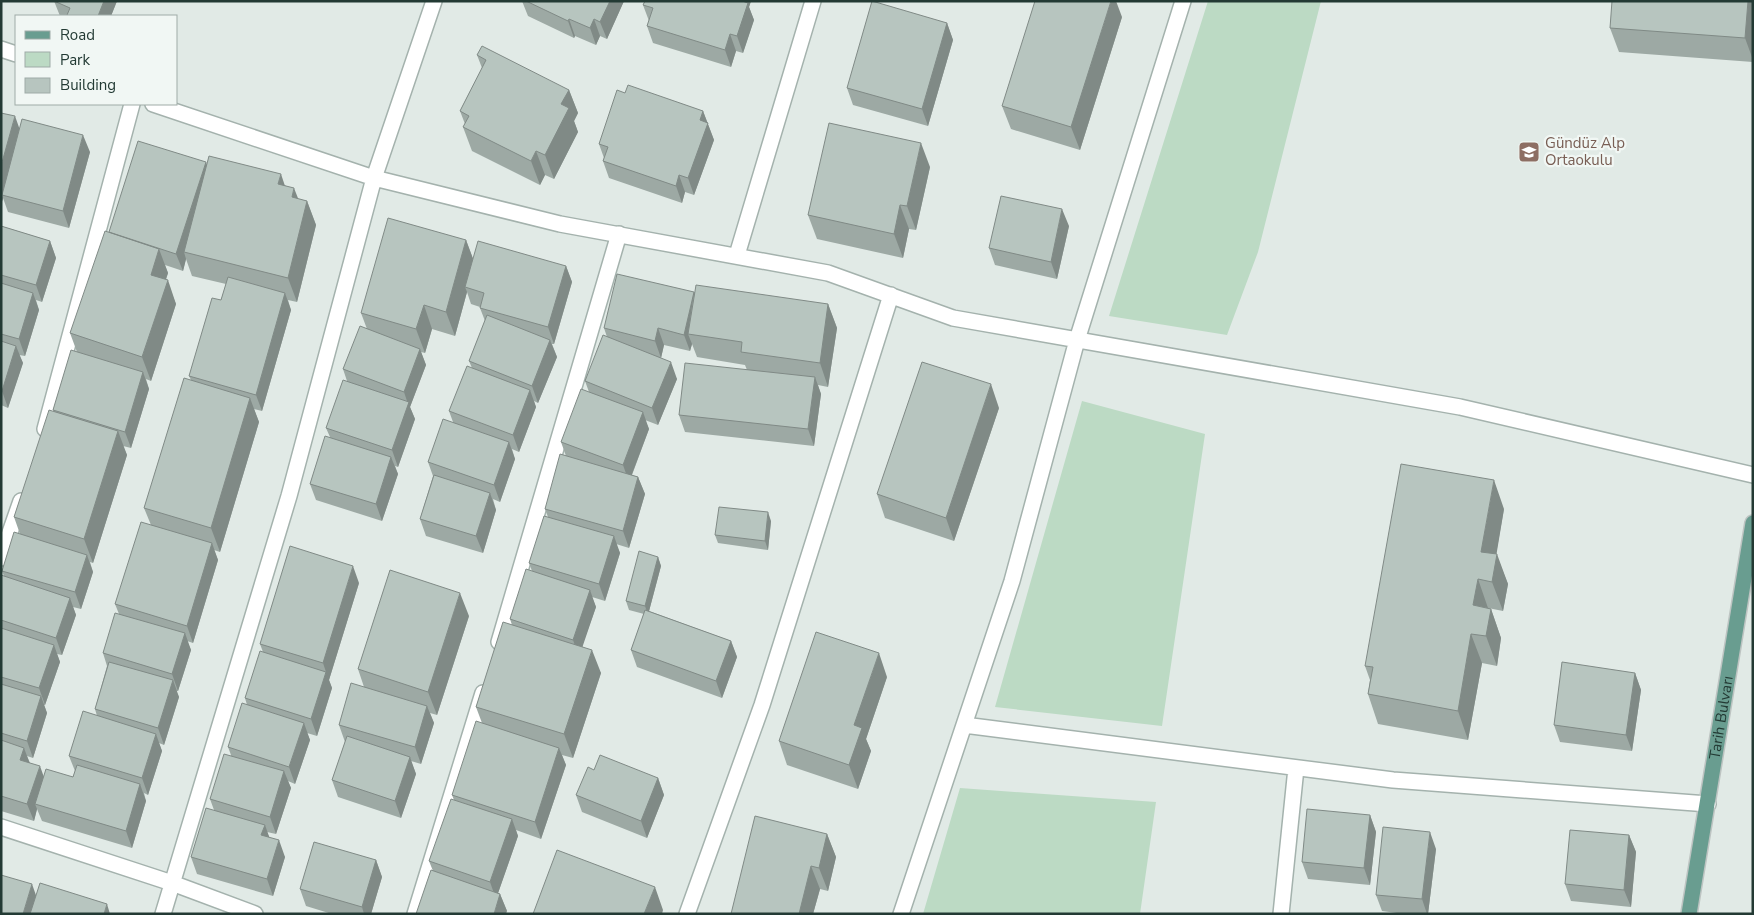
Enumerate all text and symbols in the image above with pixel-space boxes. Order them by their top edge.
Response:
legend [15,15,178,105]
text: Road [60,25,95,45]
text: Park [60,50,90,70]
text: Building [60,75,116,95]
place label: Gündüz Alp Ortaokulu [1545,133,1625,170]
school or university icon: Gündüz Alp Ortaokulu [1517,140,1541,164]
street label: Tarih Bulvarı [1704,674,1738,761]

